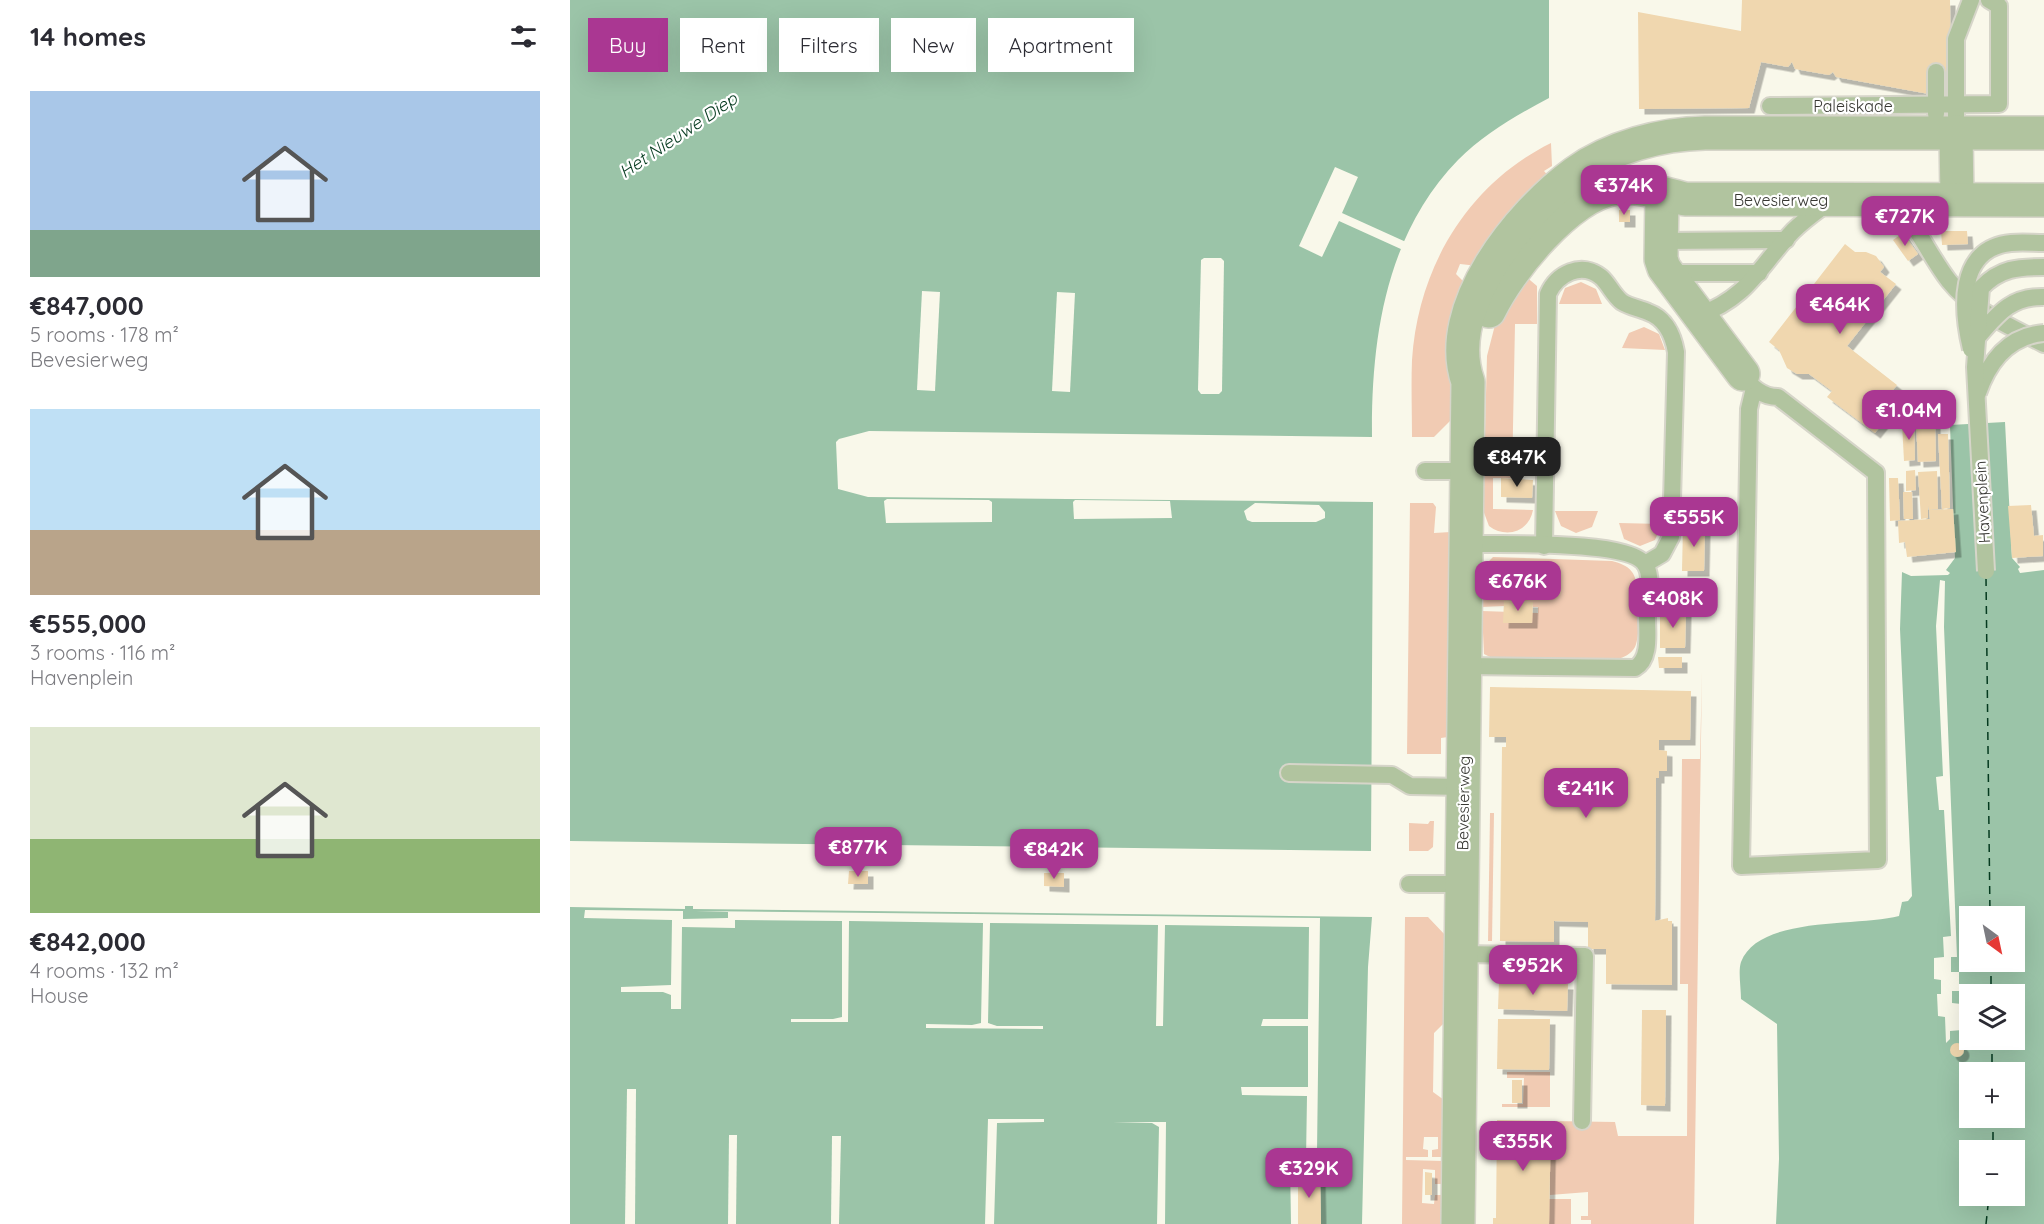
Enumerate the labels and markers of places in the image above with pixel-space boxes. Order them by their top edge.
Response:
pin: €374K [1582,165,1666,216]
pin: €727K [1863,196,1947,247]
pin: €464K [1798,284,1882,335]
pin: €1.04M [1860,390,1958,441]
pin: €847K [1475,437,1559,488]
pin: €555K [1652,497,1736,548]
pin: €676K [1476,561,1560,612]
pin: €408K [1631,578,1715,629]
pin: €241K [1544,768,1628,819]
pin: €877K [816,827,900,878]
pin: €842K [1012,829,1096,880]
pin: €952K [1491,945,1575,996]
pin: €355K [1481,1121,1565,1172]
pin: €329K [1267,1148,1351,1199]

